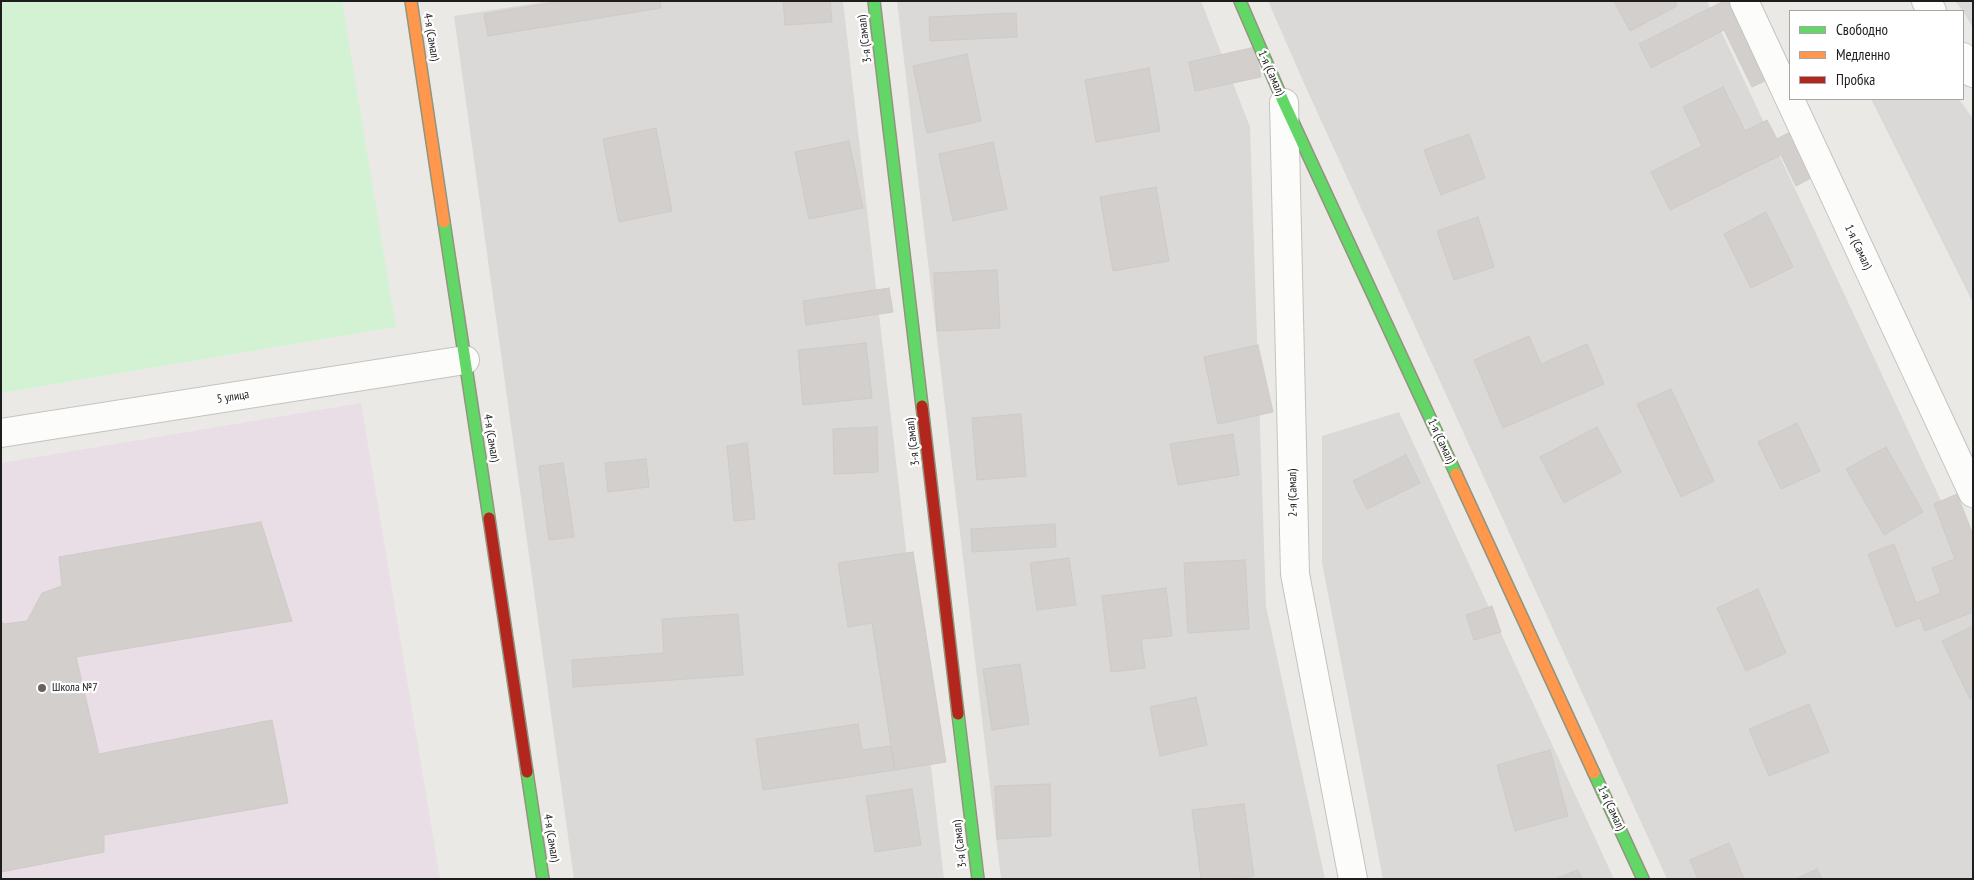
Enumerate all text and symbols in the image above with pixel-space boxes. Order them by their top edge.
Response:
legend [1789,10,1964,100]
street label: 4-я (Самал) [420,12,442,62]
street label: 3-я (Самал) [855,14,875,64]
text: Свободно [1836,20,1888,39]
text: Медленно [1836,45,1890,64]
street label: 1-я (Самал) [1255,48,1287,98]
text: Пробка [1836,70,1875,89]
street label: 1-я (Самал) [1841,222,1875,272]
street label: 5 улица [216,387,250,407]
street label: 4-я (Самал) [480,413,502,463]
street label: 1-я (Самал) [1424,416,1458,466]
street label: 3-я (Самал) [903,417,923,467]
street label: 2-я (Самал) [1285,469,1301,517]
place label: Школа №7 [52,681,98,695]
marker: Школа №7 [36,682,48,694]
street label: 1-я (Самал) [1594,783,1628,833]
street label: 4-я (Самал) [540,813,562,863]
street label: 3-я (Самал) [950,819,970,869]

